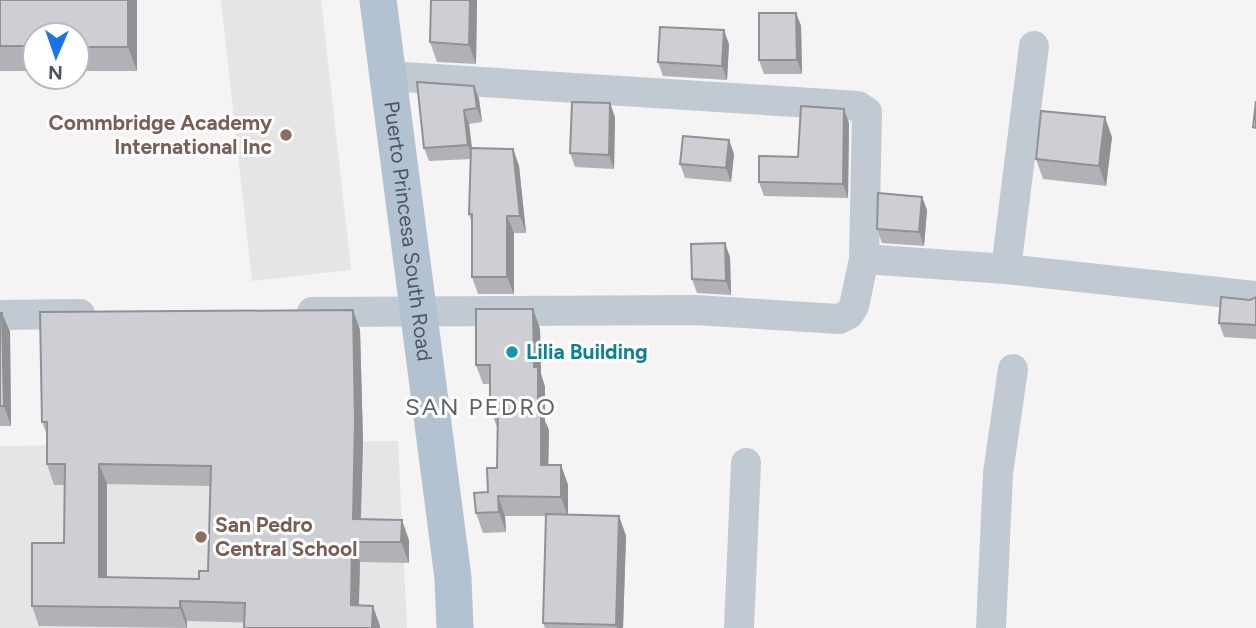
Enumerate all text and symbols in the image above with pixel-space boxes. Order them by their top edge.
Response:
north arrow [21,21,91,91]
text: N [48,61,63,84]
street label: Puerto Princesa South Road [379,99,438,363]
place label: Commbridge Academy International Inc [49,110,273,159]
marker: Commbridge Academy International Inc [278,127,294,143]
place label: Lilia Building [526,339,648,364]
marker: Lilia Building [504,344,520,360]
district label: SAN PEDRO [405,392,557,421]
place label: San Pedro Central School [215,512,357,561]
marker: San Pedro Central School [193,529,209,545]

